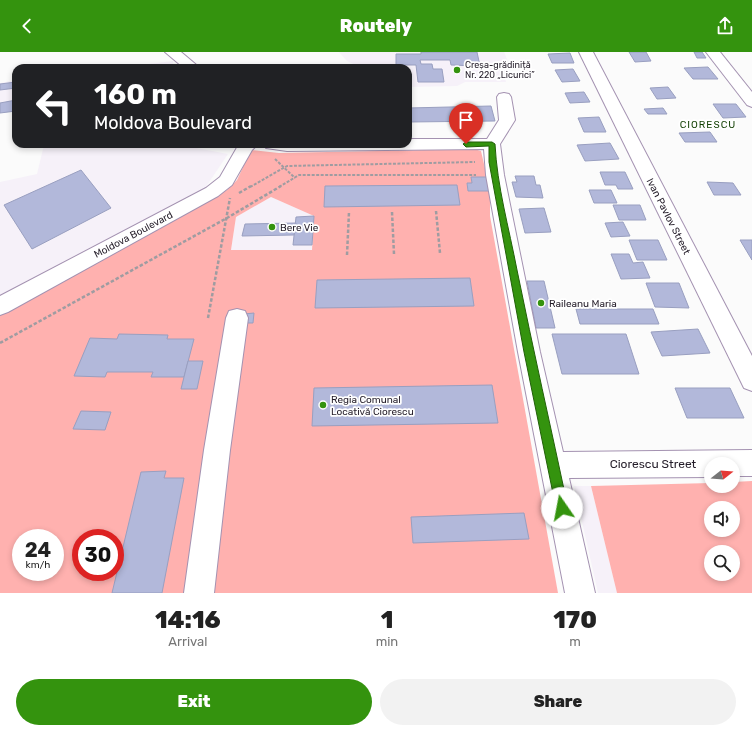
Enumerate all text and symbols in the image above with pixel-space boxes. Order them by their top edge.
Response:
icon: back [16,15,38,37]
text: Routely [340,15,412,37]
icon: share [714,15,736,37]
place label: Creșa-grădiniță Nr. 220 „Licurici” [465,60,535,80]
marker: Creșa-grădiniță Nr. 220 „Licurici” [452,65,462,75]
text: 160 m [94,78,177,111]
icon: left [28,80,80,132]
pin [449,103,483,144]
icon: arrive [455,109,477,131]
text: Moldova Boulevard [94,112,252,134]
district label: CIORESCU [680,119,736,131]
street label: Ivan Pavlov Street [644,176,693,257]
street label: Moldova Boulevard [92,209,175,261]
marker: Bere Vie [267,222,277,232]
place label: Bere Vie [280,222,319,234]
marker: Raileanu Maria [536,298,546,308]
place label: Raileanu Maria [549,298,617,310]
place label: Regia Comunal Locativă Ciorescu [331,394,414,418]
marker: Regia Comunal Locativă Ciorescu [318,400,328,410]
street label: Ciorescu Street [610,457,697,471]
north arrow [704,457,740,493]
map controls [704,457,740,581]
position arrow [541,487,583,529]
button: sound [704,501,740,537]
speed limit sign: 30 [72,529,124,581]
text: 24 [25,538,51,562]
button: search [704,545,740,581]
text: km/h [26,559,50,571]
text: 14:16 [155,606,221,634]
text: 1 [381,606,393,634]
text: 170 [553,606,597,634]
text: Arrival [168,634,207,649]
text: min [376,634,398,649]
text: m [569,634,581,649]
button: Exit [16,679,372,725]
button: Share [380,679,736,725]

